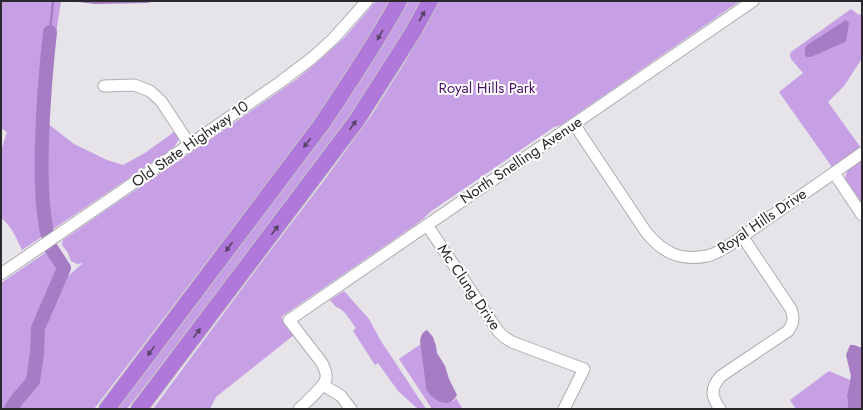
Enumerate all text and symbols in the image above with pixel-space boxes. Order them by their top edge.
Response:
one-way arrow [419,10,426,21]
one-way arrow [376,29,383,41]
park label: Royal Hills Park [439,77,536,99]
street label: Old State Highway 10 [127,95,253,193]
street label: North Snelling Avenue [455,111,587,209]
one-way arrow [349,120,357,131]
one-way arrow [304,138,312,148]
street label: Royal Hills Drive [713,183,811,259]
one-way arrow [271,224,279,235]
street label: Mc Clung Drive [432,240,506,335]
one-way arrow [225,241,233,252]
one-way arrow [193,328,201,339]
one-way arrow [147,345,155,356]

